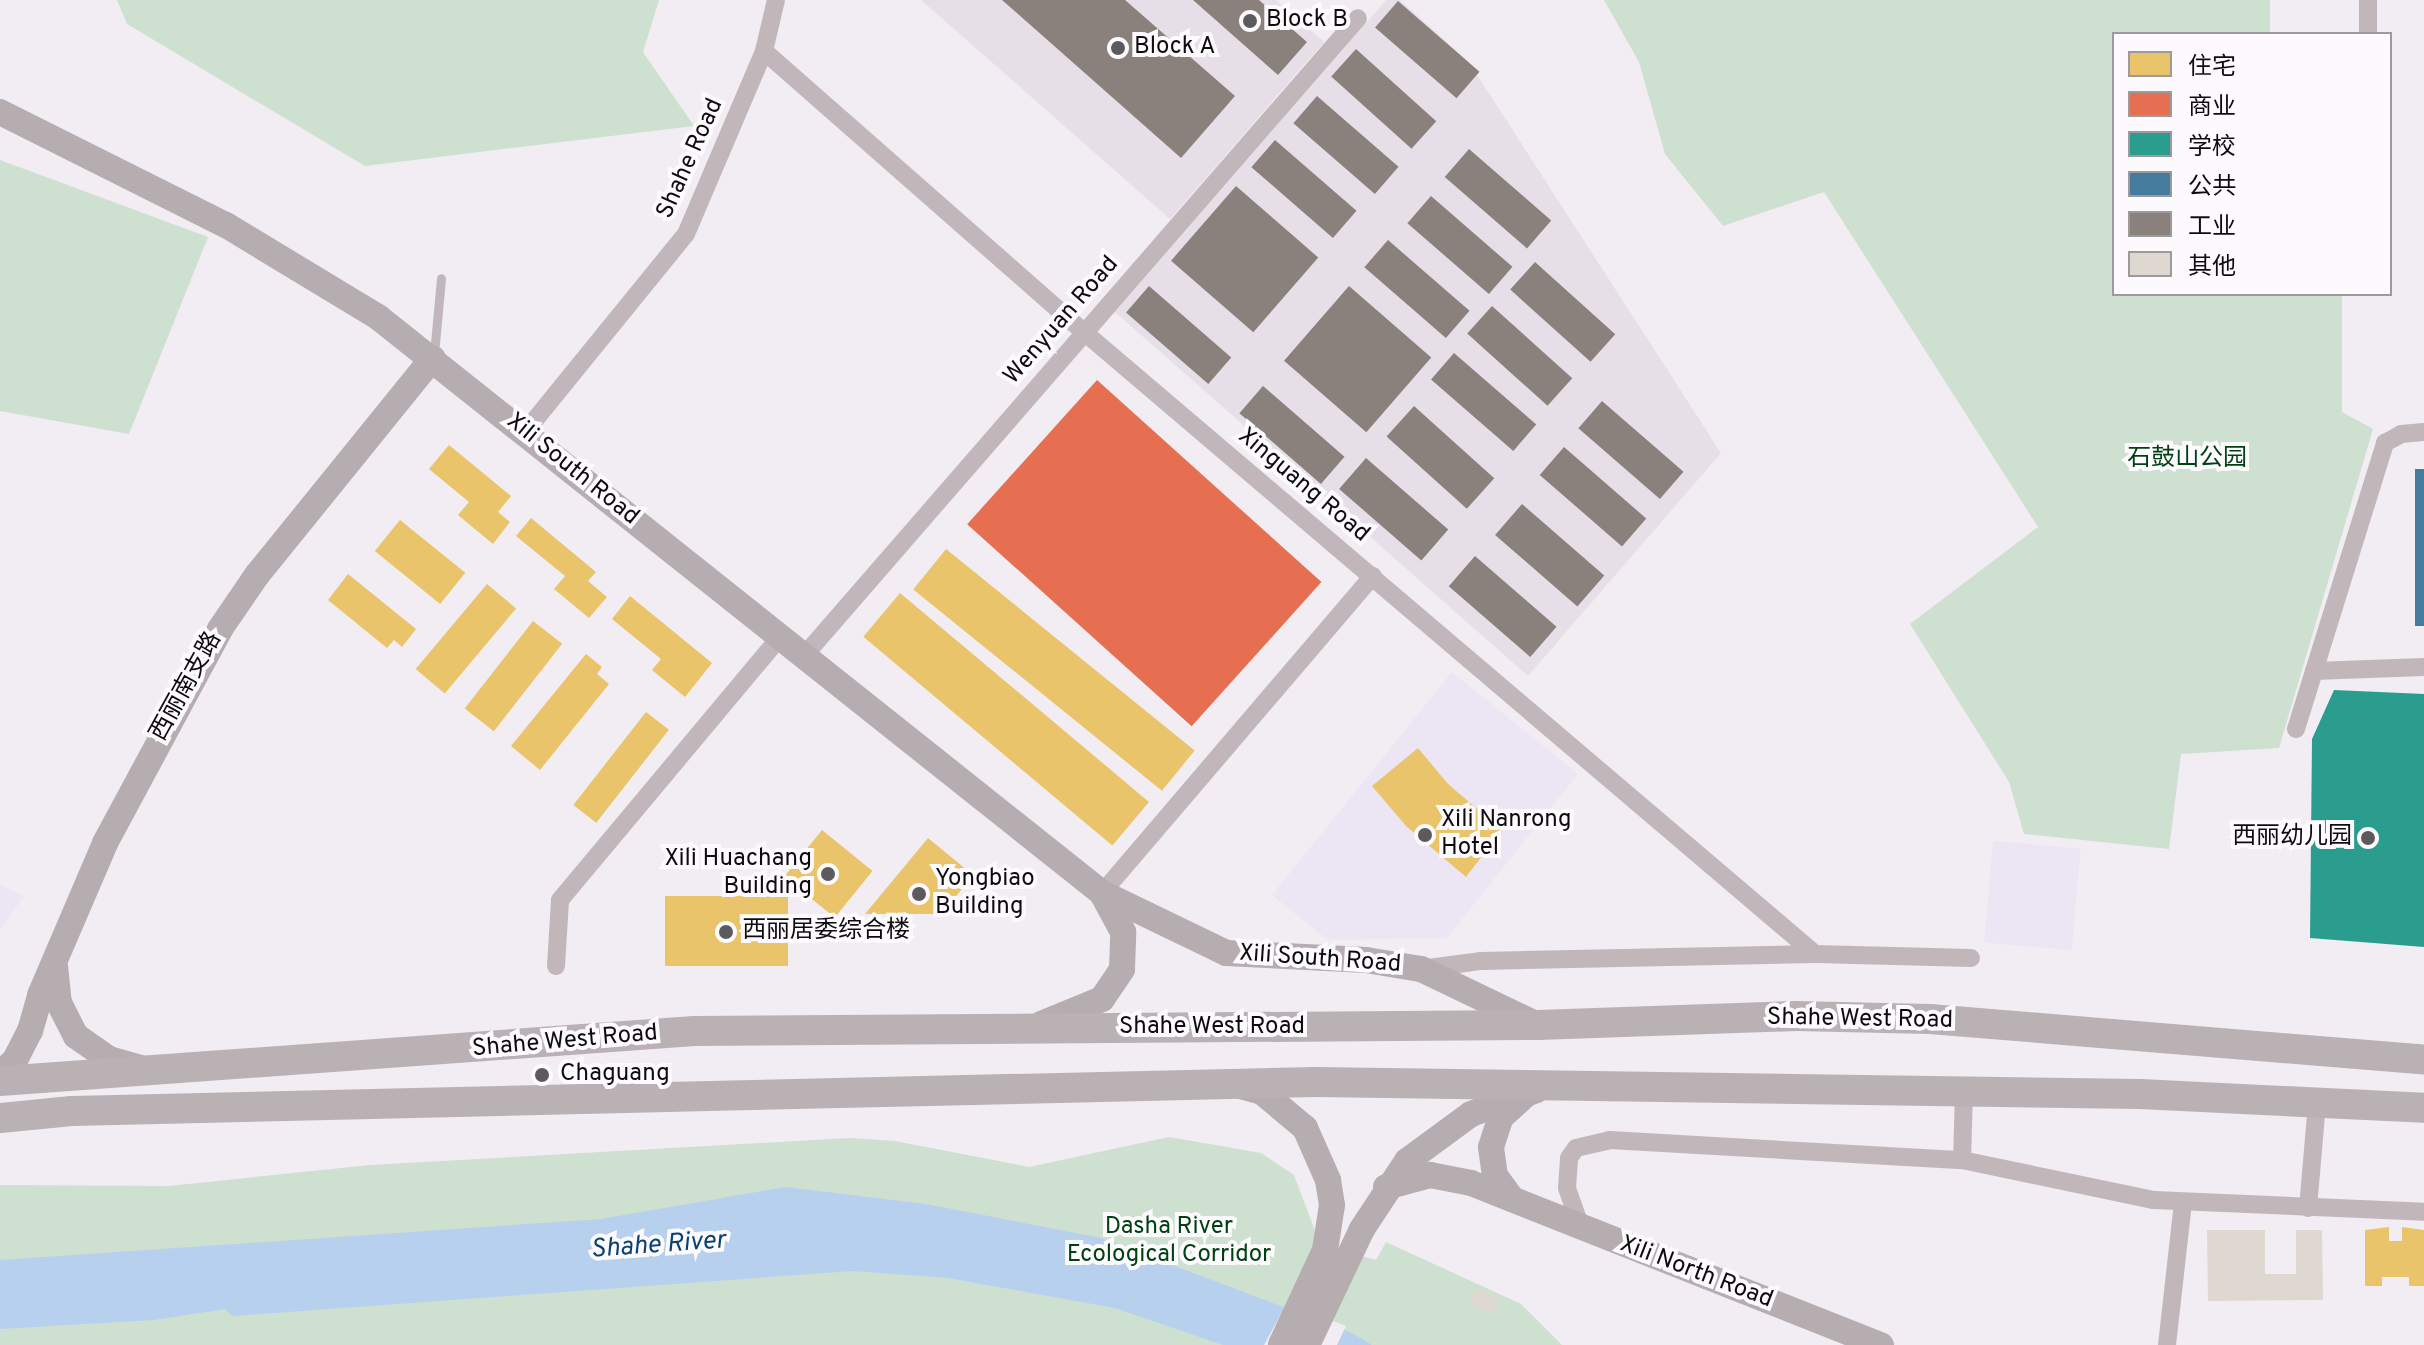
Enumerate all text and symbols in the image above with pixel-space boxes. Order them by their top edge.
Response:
place label: Block B [1266,7,1348,35]
marker: Block B [1241,12,1259,30]
legend [2112,32,2392,296]
place label: Block A [1134,34,1216,62]
marker: Block A [1109,39,1127,57]
text: 住宅 [2188,53,2236,83]
text: 商业 [2188,93,2236,123]
street label: Shahe Road [652,94,730,224]
text: 学校 [2188,133,2236,163]
text: 公共 [2188,173,2236,203]
text: 工业 [2188,213,2236,243]
street label: Wenyuan Road [999,251,1125,391]
text: 其他 [2188,253,2236,283]
street label: Xili South Road [500,408,644,532]
street label: Xinguang Road [1231,423,1375,549]
park label: 石鼓山公园 [2127,446,2247,474]
street label: 西丽南支路 [145,628,229,746]
place label: Xili Nanrong Hotel [1441,807,1572,863]
place label: 西丽幼儿园 [2232,824,2352,852]
marker: Xili Nanrong Hotel [1416,826,1434,844]
marker: 西丽幼儿园 [2359,829,2377,847]
place label: Xili Huachang Building [664,846,812,902]
marker: Xili Huachang Building [819,865,837,883]
place label: Yongbiao Building [935,866,1035,922]
marker: Yongbiao Building [910,885,928,903]
place label: 西丽居委综合楼 [742,918,910,946]
marker: 西丽居委综合楼 [717,923,735,941]
street label: Xili South Road [1238,940,1402,980]
street label: Shahe West Road [1766,1004,1954,1036]
street label: Shahe West Road [1119,1014,1305,1042]
street label: Shahe West Road [471,1020,659,1064]
place label: Chaguang [560,1061,670,1089]
marker: Chaguang [531,1064,553,1086]
park label: Dasha River Ecological Corridor [1067,1214,1271,1270]
water label: Shahe River [590,1226,726,1266]
street label: Xili North Road [1615,1231,1777,1315]

